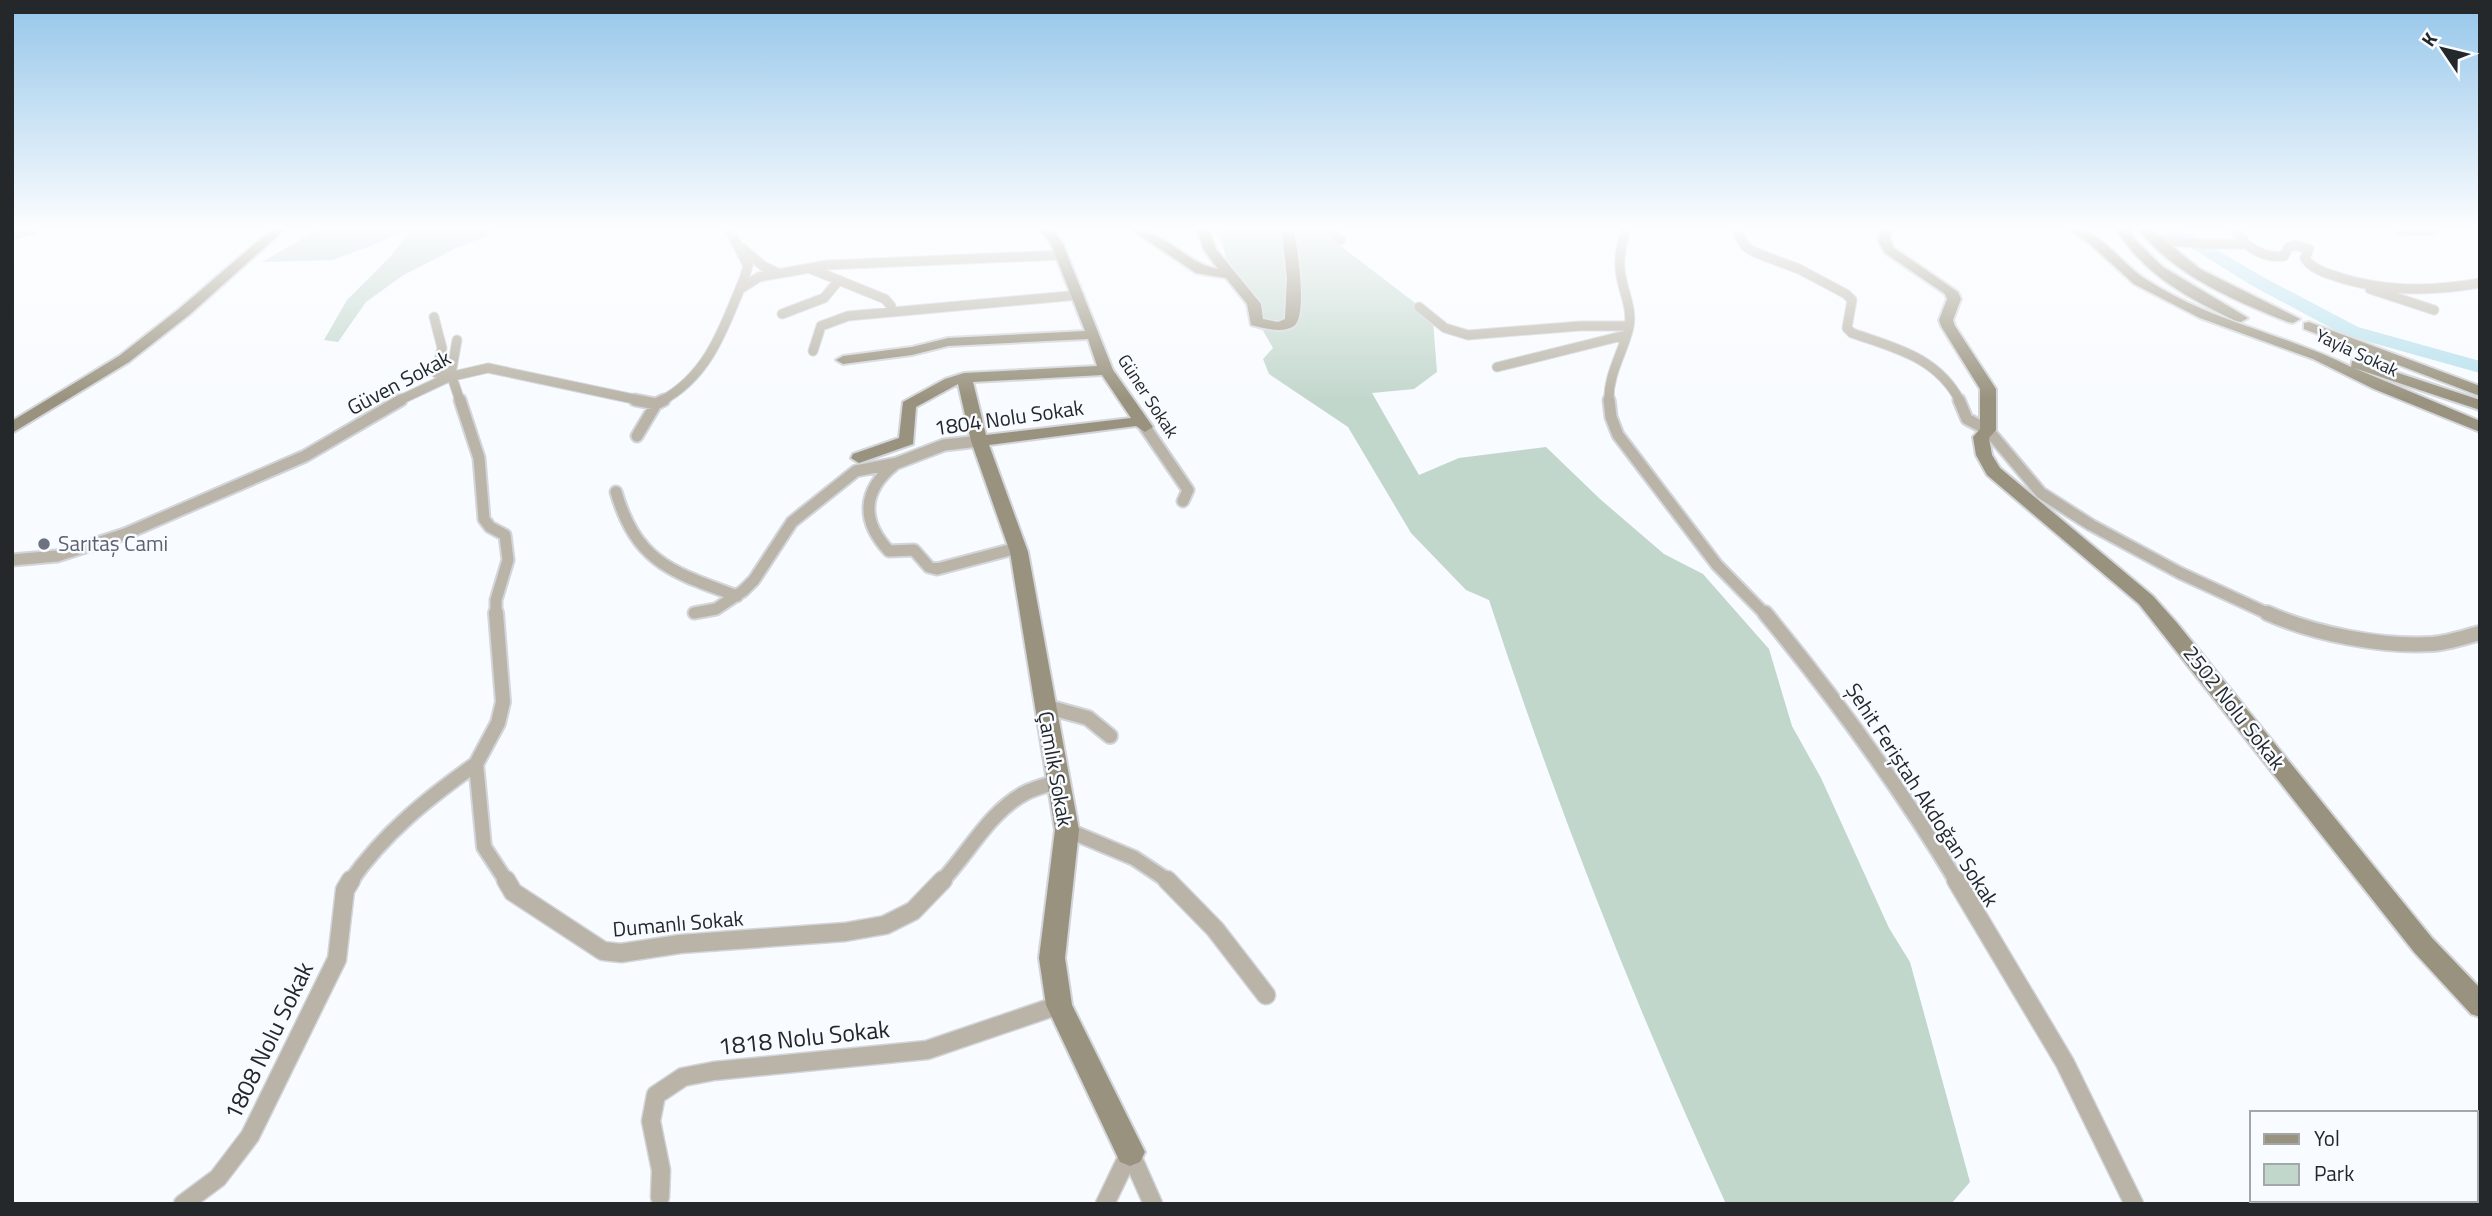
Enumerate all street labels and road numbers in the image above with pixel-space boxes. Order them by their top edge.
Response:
street label: Yayla Sokak [2311,322,2403,384]
street label: Güven Sokak [341,341,456,423]
street label: Güner Sokak [1111,349,1186,443]
street label: 1804 Nolu Sokak [932,391,1086,443]
street label: 2502 Nolu Sokak [2176,638,2294,777]
street label: Şehit Feriştah Akdoğan Sokak [1838,676,2007,913]
street label: Çamlık Sokak [1030,709,1082,829]
street label: Dumanlı Sokak [611,901,745,945]
street label: 1808 Nolu Sokak [214,955,322,1126]
street label: 1818 Nolu Sokak [716,1010,892,1064]

